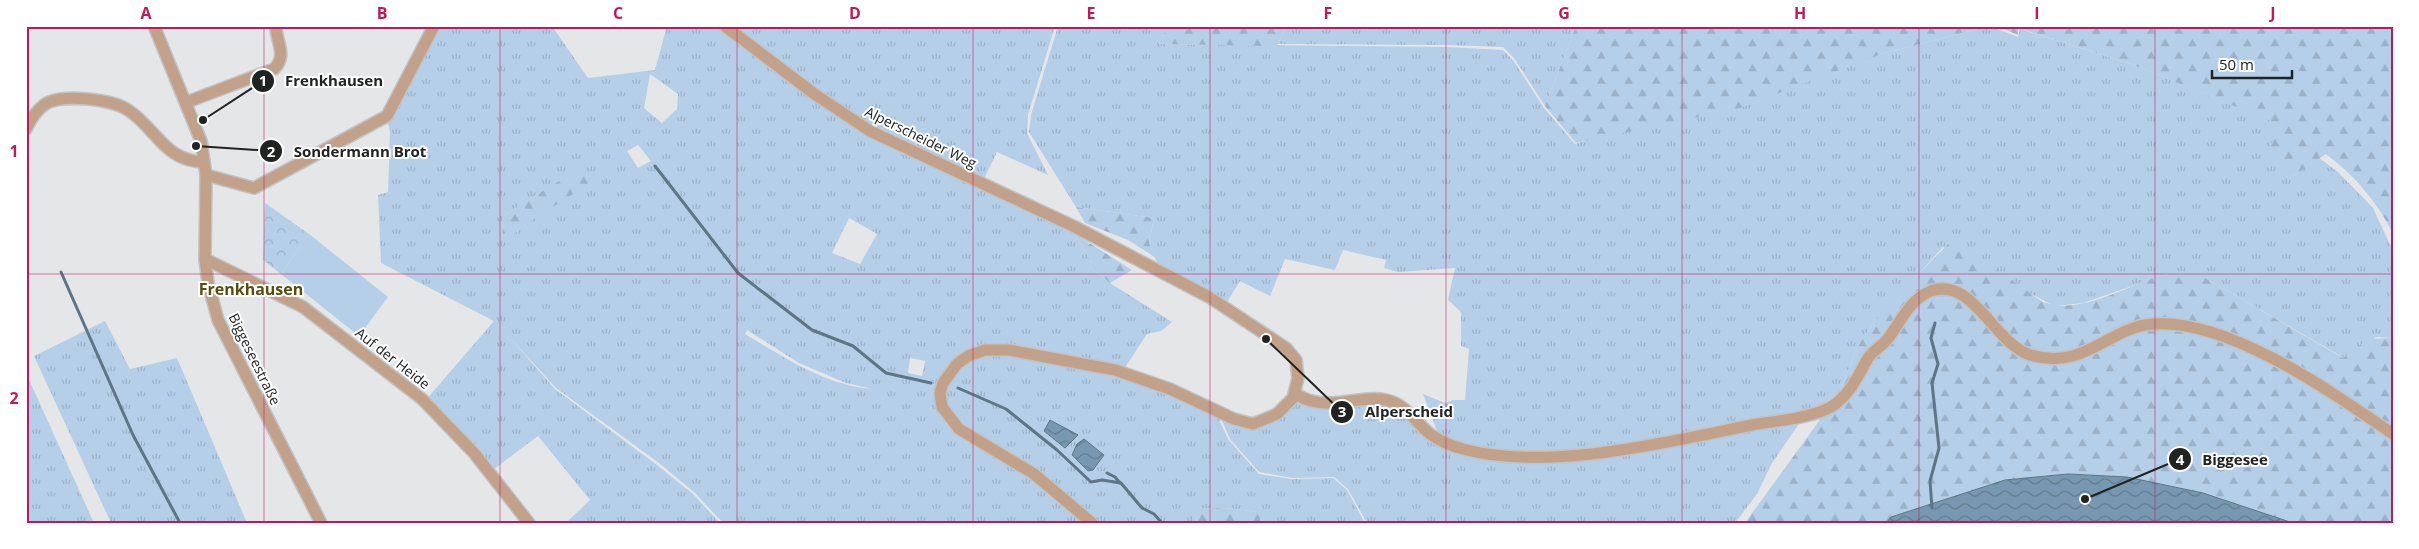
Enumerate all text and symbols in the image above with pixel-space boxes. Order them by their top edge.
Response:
text: A [140,2,152,24]
text: B [377,2,387,24]
text: C [613,2,623,24]
text: D [849,2,861,24]
text: E [1087,2,1096,24]
text: F [1324,2,1332,24]
text: G [1558,2,1570,24]
text: H [1794,2,1806,24]
text: I [2034,2,2040,24]
text: J [2268,2,2276,24]
scale bar [2212,48,2292,80]
text: 50 m [2219,54,2254,74]
callout: Frenkhausen [250,66,393,96]
text: 1 [259,70,267,90]
text: Frenkhausen [285,70,383,90]
street label: Alperscheider Weg [862,102,980,172]
callout: Sondermann Brot [258,136,436,166]
text: 1 [9,140,19,162]
text: 2 [267,141,276,161]
text: Sondermann Brot [294,141,427,161]
district label: Frenkhausen [199,278,303,300]
street label: Biggeseestraße [225,310,285,408]
street label: Auf der Heide [352,323,434,393]
text: 2 [9,387,19,409]
callout: Alperscheid [1330,397,1463,427]
text: 3 [1338,401,1346,421]
text: Alperscheid [1365,401,1453,421]
callout: Biggesee [2167,444,2278,474]
text: 4 [2176,449,2185,469]
text: Biggesee [2202,449,2268,469]

